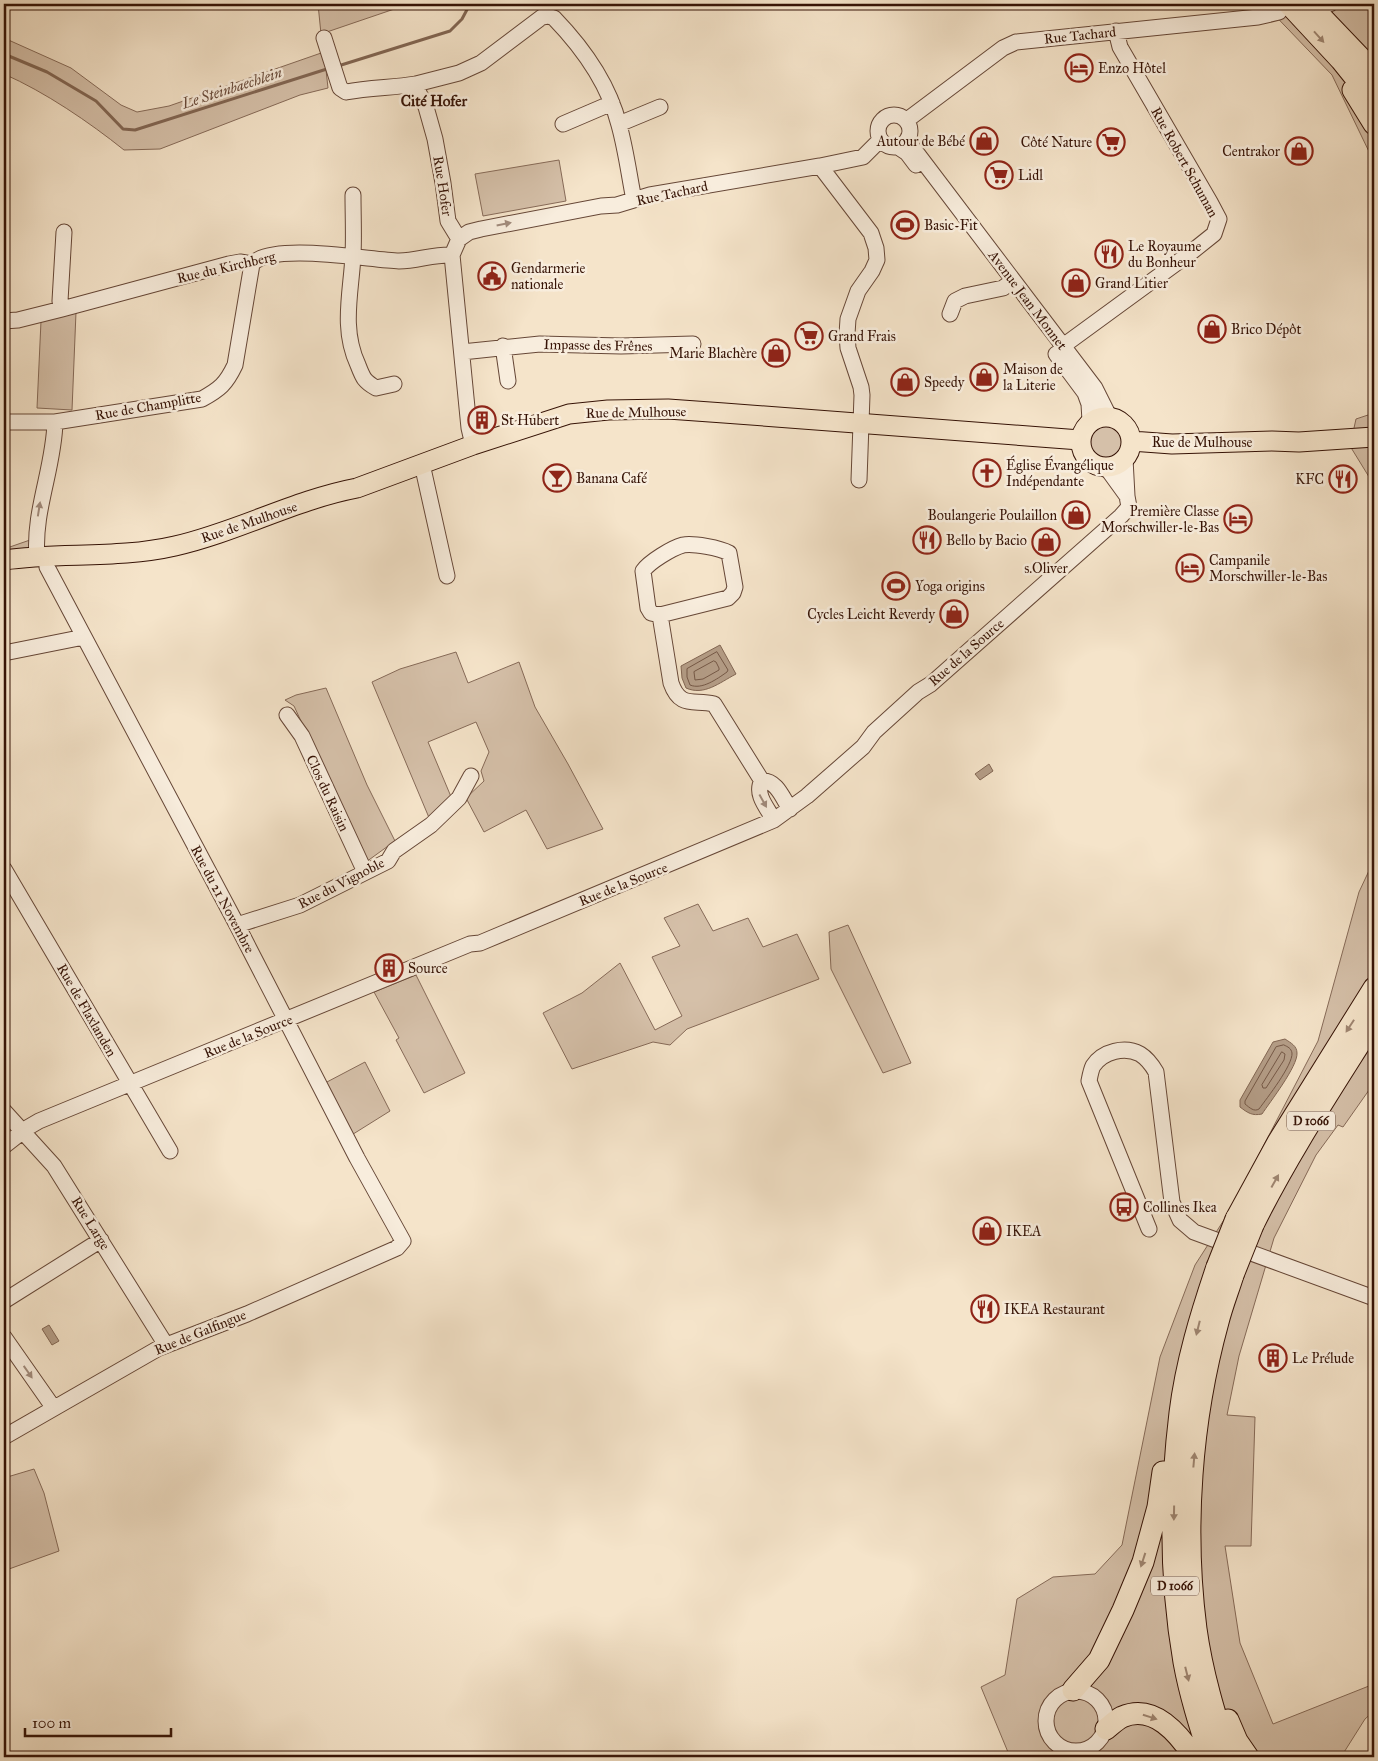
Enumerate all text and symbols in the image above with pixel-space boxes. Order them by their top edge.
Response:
street label: Rue Tachard [1043,23,1117,48]
one-way arrow [1314,30,1325,43]
hotel icon: Enzo Hôtel [1064,53,1094,83]
place label: Enzo Hôtel [1098,60,1166,77]
water label: Le Steinbaechlein [179,63,284,113]
district label: Cité Hofer [401,92,468,110]
street label: Rue Robert Schuman [1147,104,1222,221]
shop icon: Autour de Bébé [969,126,999,156]
supermarket icon: Côté Nature [1096,127,1126,157]
place label: Autour de Bébé [876,133,965,150]
place label: Côté Nature [1021,134,1092,151]
shop icon: Centrakor [1284,136,1314,166]
place label: Centrakor [1222,143,1281,160]
street label: Rue Hofer [429,155,456,218]
supermarket icon: Lidl [984,160,1014,190]
place label: Lidl [1018,167,1043,184]
street label: Rue Tachard [635,178,709,209]
sports icon: Basic-Fit [890,210,920,240]
place label: Basic-Fit [924,217,978,234]
one-way arrow [497,220,513,228]
place label: Le Royaume du Bonheur [1128,238,1202,271]
restaurant icon: Le Royaume du Bonheur [1094,239,1124,269]
street label: Avenue Jean Monnet [983,246,1071,354]
street label: Rue du Kirchberg [175,248,277,287]
place label: Gendarmerie nationale [511,260,585,293]
public building icon: Gendarmerie nationale [477,261,507,291]
shop icon: Grand Litier [1061,268,1091,298]
place label: Grand Litier [1095,275,1169,292]
shop icon: Brico Dépôt [1197,314,1227,344]
supermarket icon: Grand Frais [794,321,824,351]
place label: Brico Dépôt [1231,321,1301,338]
place label: Grand Frais [828,328,896,345]
street label: Impasse des Frênes [543,336,653,355]
shop icon: Marie Blachère [761,338,791,368]
place label: Marie Blachère [669,345,757,362]
place label: Maison de la Literie [1003,361,1063,394]
shop icon: Maison de la Literie [969,362,999,392]
shop icon: Speedy [890,367,920,397]
place label: Speedy [924,374,965,391]
street label: Rue de Champlitte [94,389,202,424]
street label: Rue de Mulhouse [586,403,687,422]
building icon: St Hubert [467,405,497,435]
place label: St Hubert [501,412,559,429]
street label: Rue de Mulhouse [1152,434,1253,451]
place label: Église Évangélique Indépendante [1006,455,1114,490]
church icon: Église Évangélique Indépendante [972,458,1002,488]
bar icon: Banana Café [542,463,572,493]
restaurant icon: KFC [1328,464,1358,494]
place label: Banana Café [576,470,647,487]
place label: KFC [1295,471,1324,488]
street label: Rue de Mulhouse [199,498,300,547]
one-way arrow [36,500,44,516]
shop icon: Boulangerie Poulaillon [1061,500,1091,530]
place label: Première Classe Morschwiller-le-Bas [1101,503,1219,536]
hotel icon: Première Classe Morschwiller-le-Bas [1223,504,1253,534]
place label: Boulangerie Poulaillon [928,507,1057,524]
restaurant icon: Bello by Bacio [912,525,942,555]
shop icon: s.Oliver [1031,527,1061,557]
place label: Bello by Bacio [946,532,1027,549]
place label: Campanile Morschwiller-le-Bas [1209,552,1327,585]
hotel icon: Campanile Morschwiller-le-Bas [1175,553,1205,583]
place label: s.Oliver [1024,560,1069,577]
sports icon: Yoga origins [881,571,911,601]
place label: Yoga origins [915,578,985,595]
shop icon: Cycles Leicht Reverdy [939,599,969,629]
place label: Cycles Leicht Reverdy [807,606,935,623]
street label: Rue de la Source [925,615,1008,690]
street label: Clos du Raisin [302,752,353,834]
one-way arrow [759,794,767,808]
street label: Rue du 21 Novembre [187,843,258,956]
street label: Rue du Vignoble [295,854,387,913]
street label: Rue de la Source [576,859,670,910]
building icon: Source [374,953,404,983]
place label: Source [408,960,448,977]
street label: Rue de Flaxlanden [53,961,120,1060]
street label: Rue de la Source [201,1011,295,1062]
one-way arrow [1345,1019,1354,1033]
road number: D 1066 [1287,1112,1335,1130]
one-way arrow [1271,1174,1279,1188]
bus stop icon: Collines Ikea [1109,1192,1139,1222]
street label: Rue Large [67,1193,114,1253]
place label: Collines Ikea [1143,1199,1217,1216]
shop icon: IKEA [972,1216,1002,1246]
place label: IKEA [1006,1223,1042,1240]
restaurant icon: IKEA Restaurant [970,1294,1000,1324]
place label: IKEA Restaurant [1004,1301,1105,1318]
street label: Rue de Galfingue [152,1306,249,1359]
one-way arrow [1194,1320,1202,1335]
building icon: Le Prélude [1258,1343,1288,1373]
place label: Le Prélude [1292,1350,1354,1367]
one-way arrow [23,1365,33,1379]
one-way arrow [1190,1452,1198,1468]
one-way arrow [1170,1505,1178,1521]
one-way arrow [1138,1553,1146,1568]
road number: D 1066 [1151,1576,1199,1595]
one-way arrow [1183,1667,1191,1682]
scale bar [25,1706,171,1738]
one-way arrow [1143,1713,1158,1721]
text: 100 m [32,1714,72,1732]

